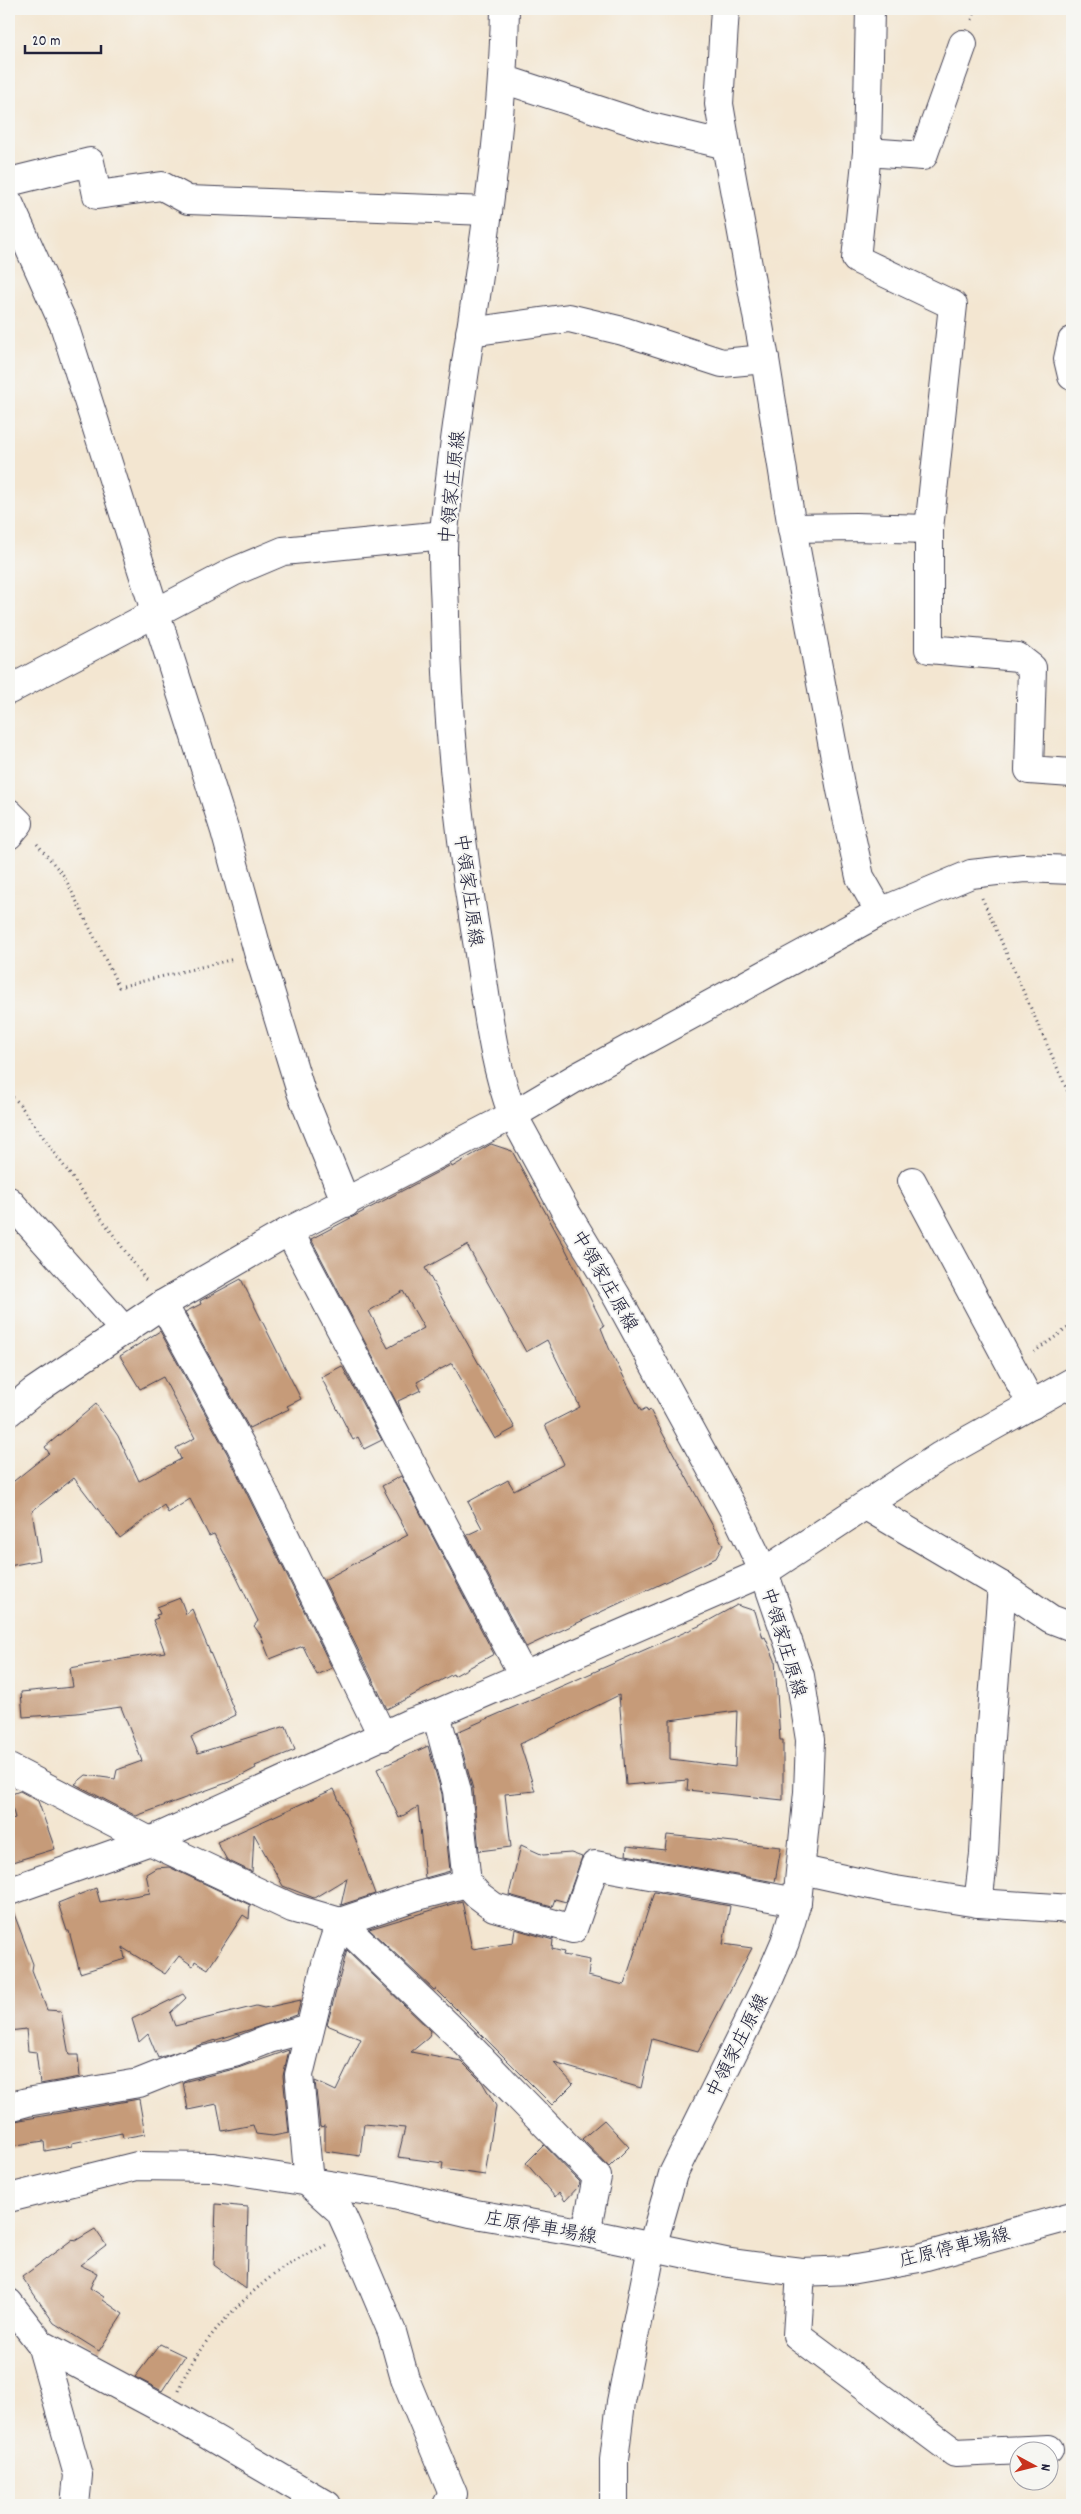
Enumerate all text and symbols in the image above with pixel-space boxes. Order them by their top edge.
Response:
scale bar [25,22,101,54]
text: 20 m [32,31,60,53]
street label: 中領家庄原線 [435,429,474,545]
street label: 中領家庄原線 [445,832,488,949]
street label: 中領家庄原線 [563,1226,643,1338]
street label: 中領家庄原線 [752,1585,811,1701]
street label: 中領家庄原線 [701,1990,777,2104]
street label: 庄原停車場線 [482,2206,599,2253]
street label: 庄原停車場線 [896,2223,1013,2276]
north arrow [1008,2442,1058,2492]
text: N [1035,2463,1055,2472]

